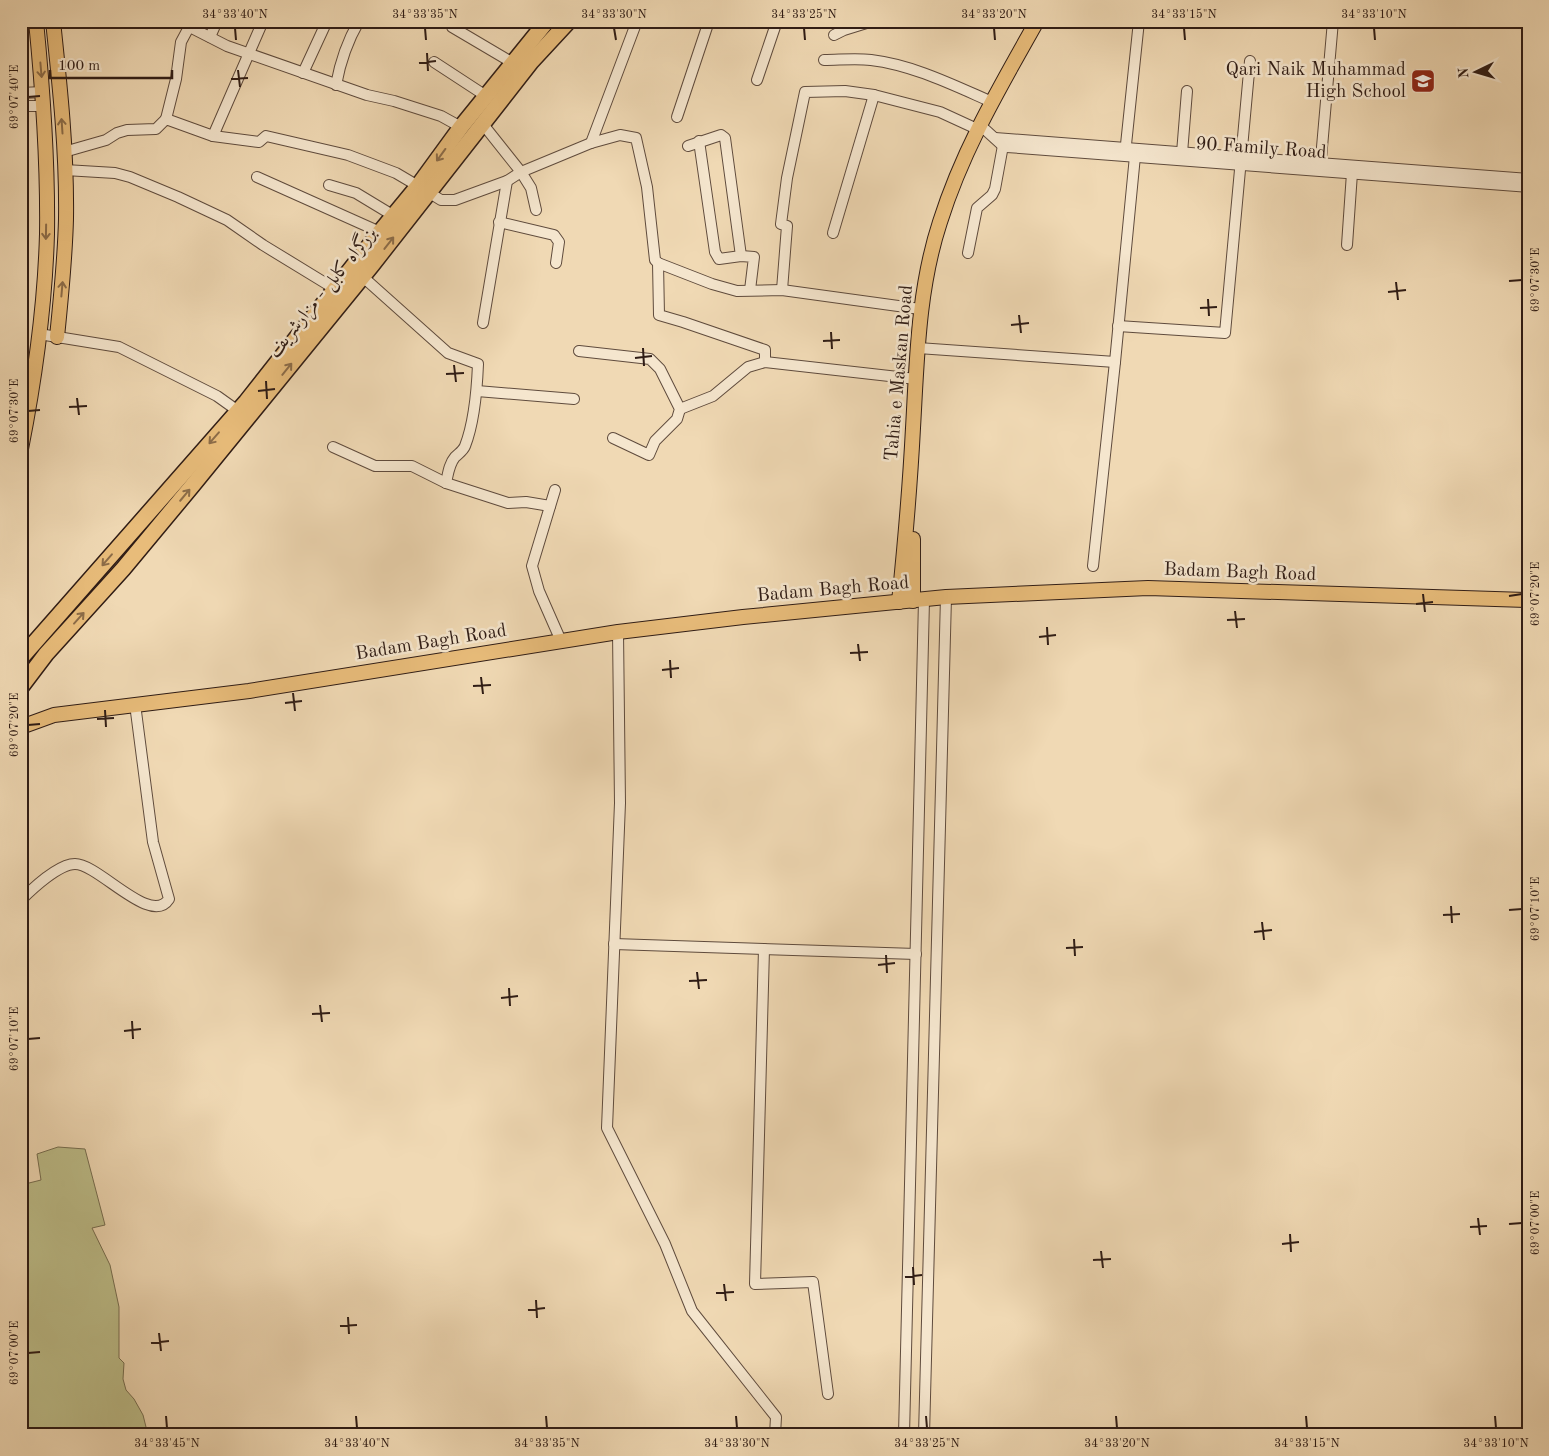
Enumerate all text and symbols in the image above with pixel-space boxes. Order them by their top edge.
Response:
text: 34°33'35"N [392,8,458,21]
text: 34°33'25"N [771,8,837,21]
text: 34°33'15"N [1151,8,1217,21]
text: 34°33'40"N [202,9,268,21]
text: 34°33'30"N [581,9,647,21]
text: 34°33'20"N [961,9,1027,21]
text: 34°33'10"N [1341,9,1407,21]
scale bar [50,48,172,80]
north arrow [1452,48,1502,98]
text: 100 m [58,59,100,74]
place label: Qari Naik Muhammad High School [1225,61,1406,102]
one-way arrow [36,62,46,78]
text: 69°07'40"E [9,65,21,129]
text: N [1457,67,1471,79]
school or university icon: Qari Naik Muhammad High School [1410,68,1436,94]
one-way arrow [58,119,67,135]
street label: 90 Family Road [1195,135,1327,163]
one-way arrow [436,148,446,162]
street label: بزرگراه کابل - مزارشریف [261,221,383,363]
one-way arrow [42,224,51,240]
one-way arrow [384,237,395,250]
text: 69°07'30"E [1530,248,1542,312]
one-way arrow [57,281,67,297]
street label: Tahia e Maskan Road [883,284,917,462]
one-way arrow [282,363,293,376]
text: 69°07'30"E [9,379,21,443]
one-way arrow [208,432,220,445]
one-way arrow [179,489,190,502]
one-way arrow [101,554,113,567]
street label: Badam Bagh Road [1163,561,1317,585]
text: 69°07'20"E [1530,562,1542,626]
street label: Badam Bagh Road [756,574,910,606]
one-way arrow [73,612,85,625]
street label: Badam Bagh Road [354,622,508,664]
text: 69°07'20"E [9,693,21,757]
text: 69°07'10"E [1530,877,1542,941]
text: 69°07'10"E [9,1007,21,1071]
text: 69°07'00"E [1530,1191,1542,1255]
text: 69°07'00"E [9,1321,21,1385]
text: 34°33'45"N [134,1437,200,1450]
text: 34°33'35"N [514,1437,580,1450]
text: 34°33'25"N [894,1437,960,1450]
text: 34°33'15"N [1274,1437,1340,1450]
text: 34°33'40"N [324,1438,390,1450]
text: 34°33'30"N [704,1438,770,1450]
text: 34°33'20"N [1084,1438,1150,1450]
text: 34°33'10"N [1463,1438,1529,1450]

